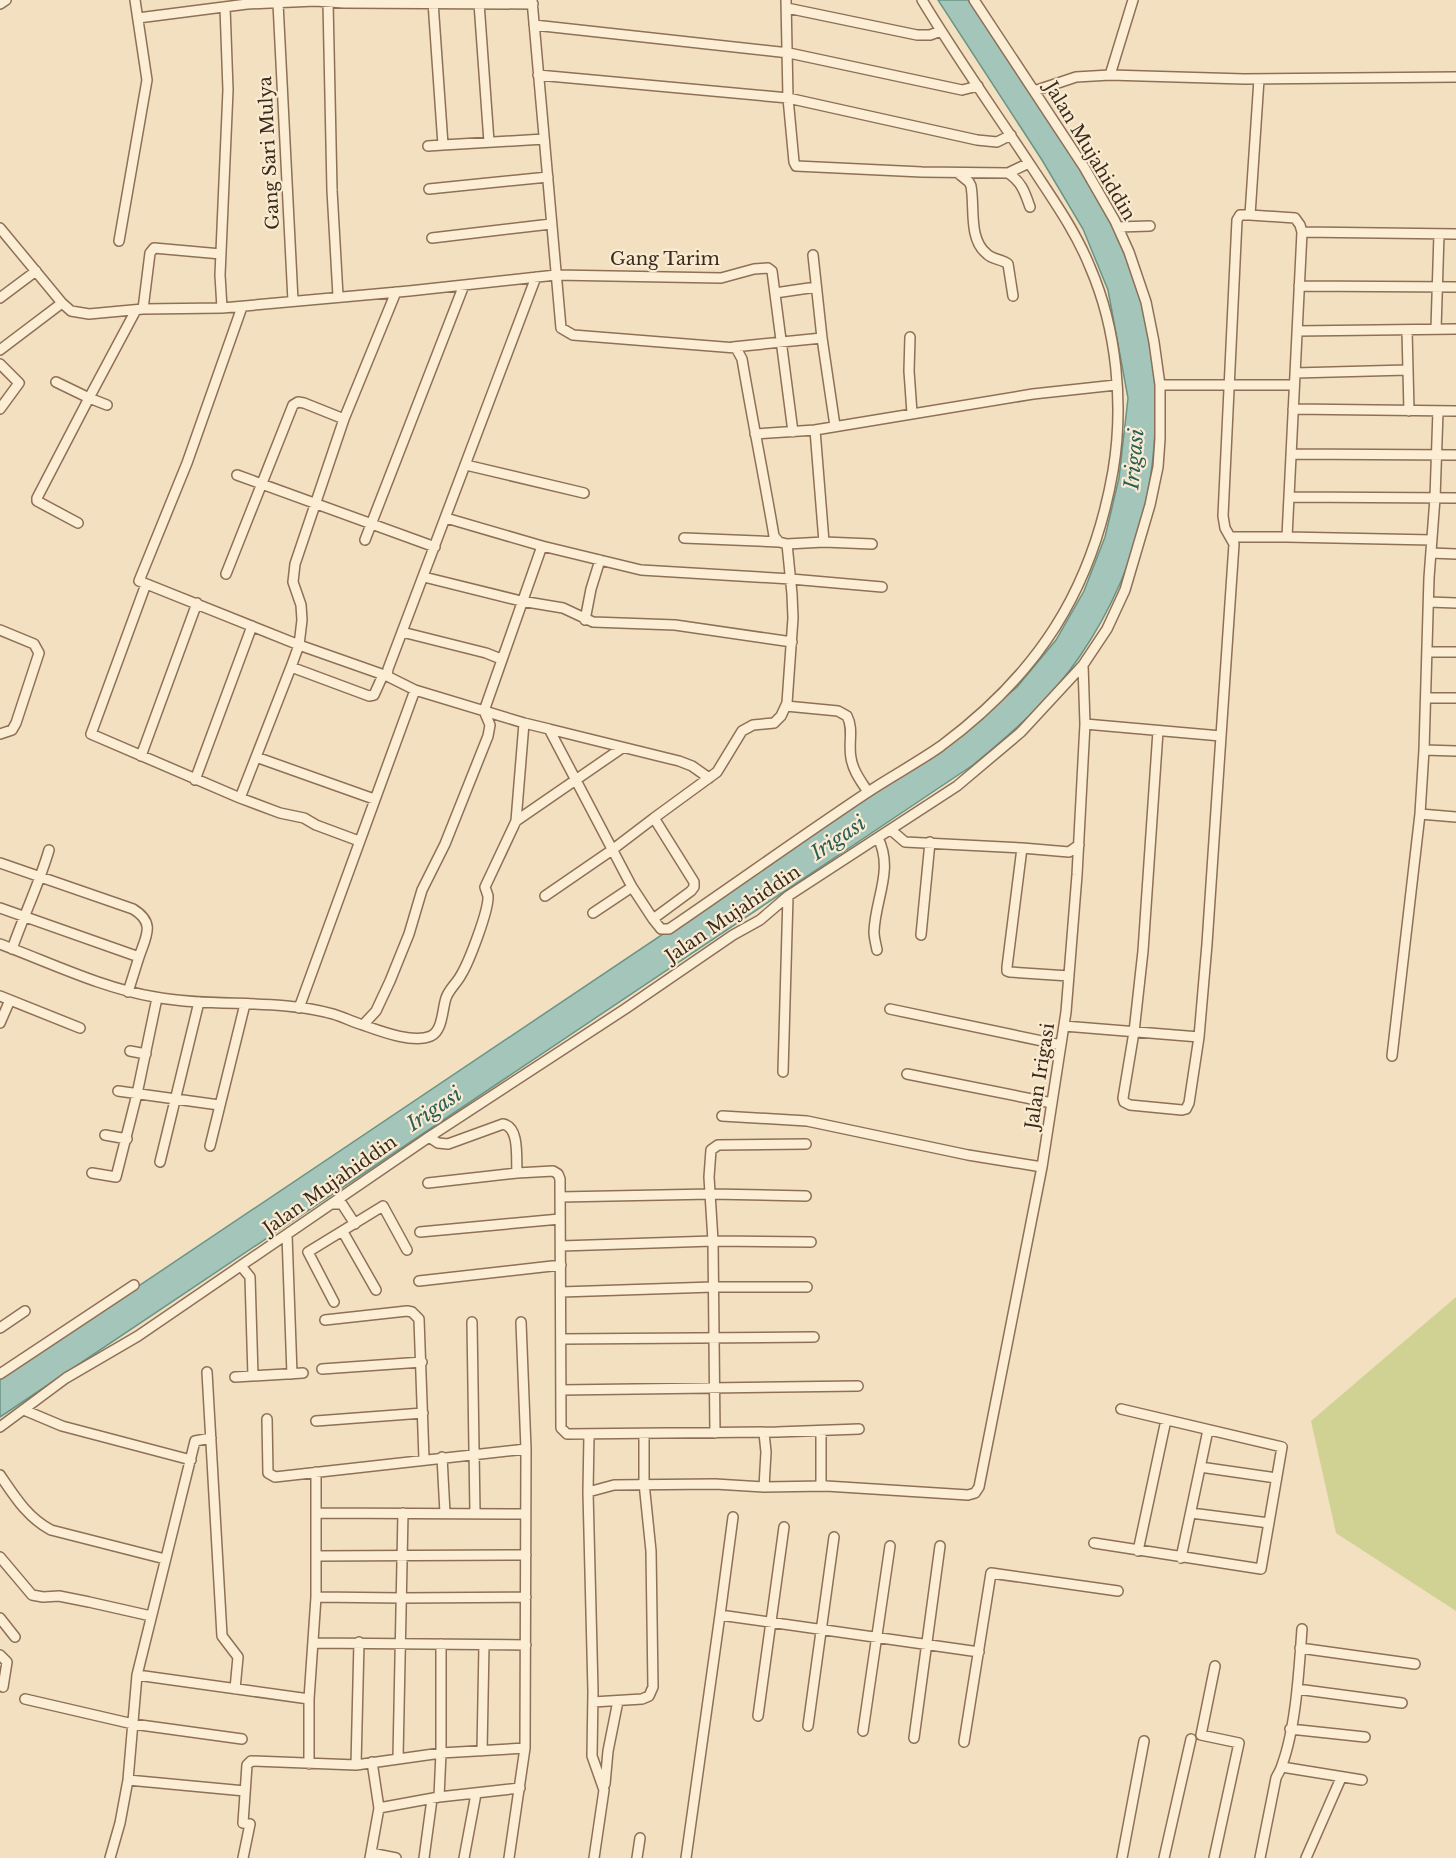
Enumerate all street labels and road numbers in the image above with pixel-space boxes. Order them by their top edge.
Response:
street label: Gang Sari Mulya [254,76,284,230]
street label: Jalan Mujahiddin [1039,76,1140,224]
street label: Gang Tarim [610,248,720,270]
street label: Jalan Mujahiddin [660,861,805,968]
street label: Jalan Irigasi [1020,1021,1059,1133]
street label: Jalan Mujahiddin [257,1131,401,1240]

